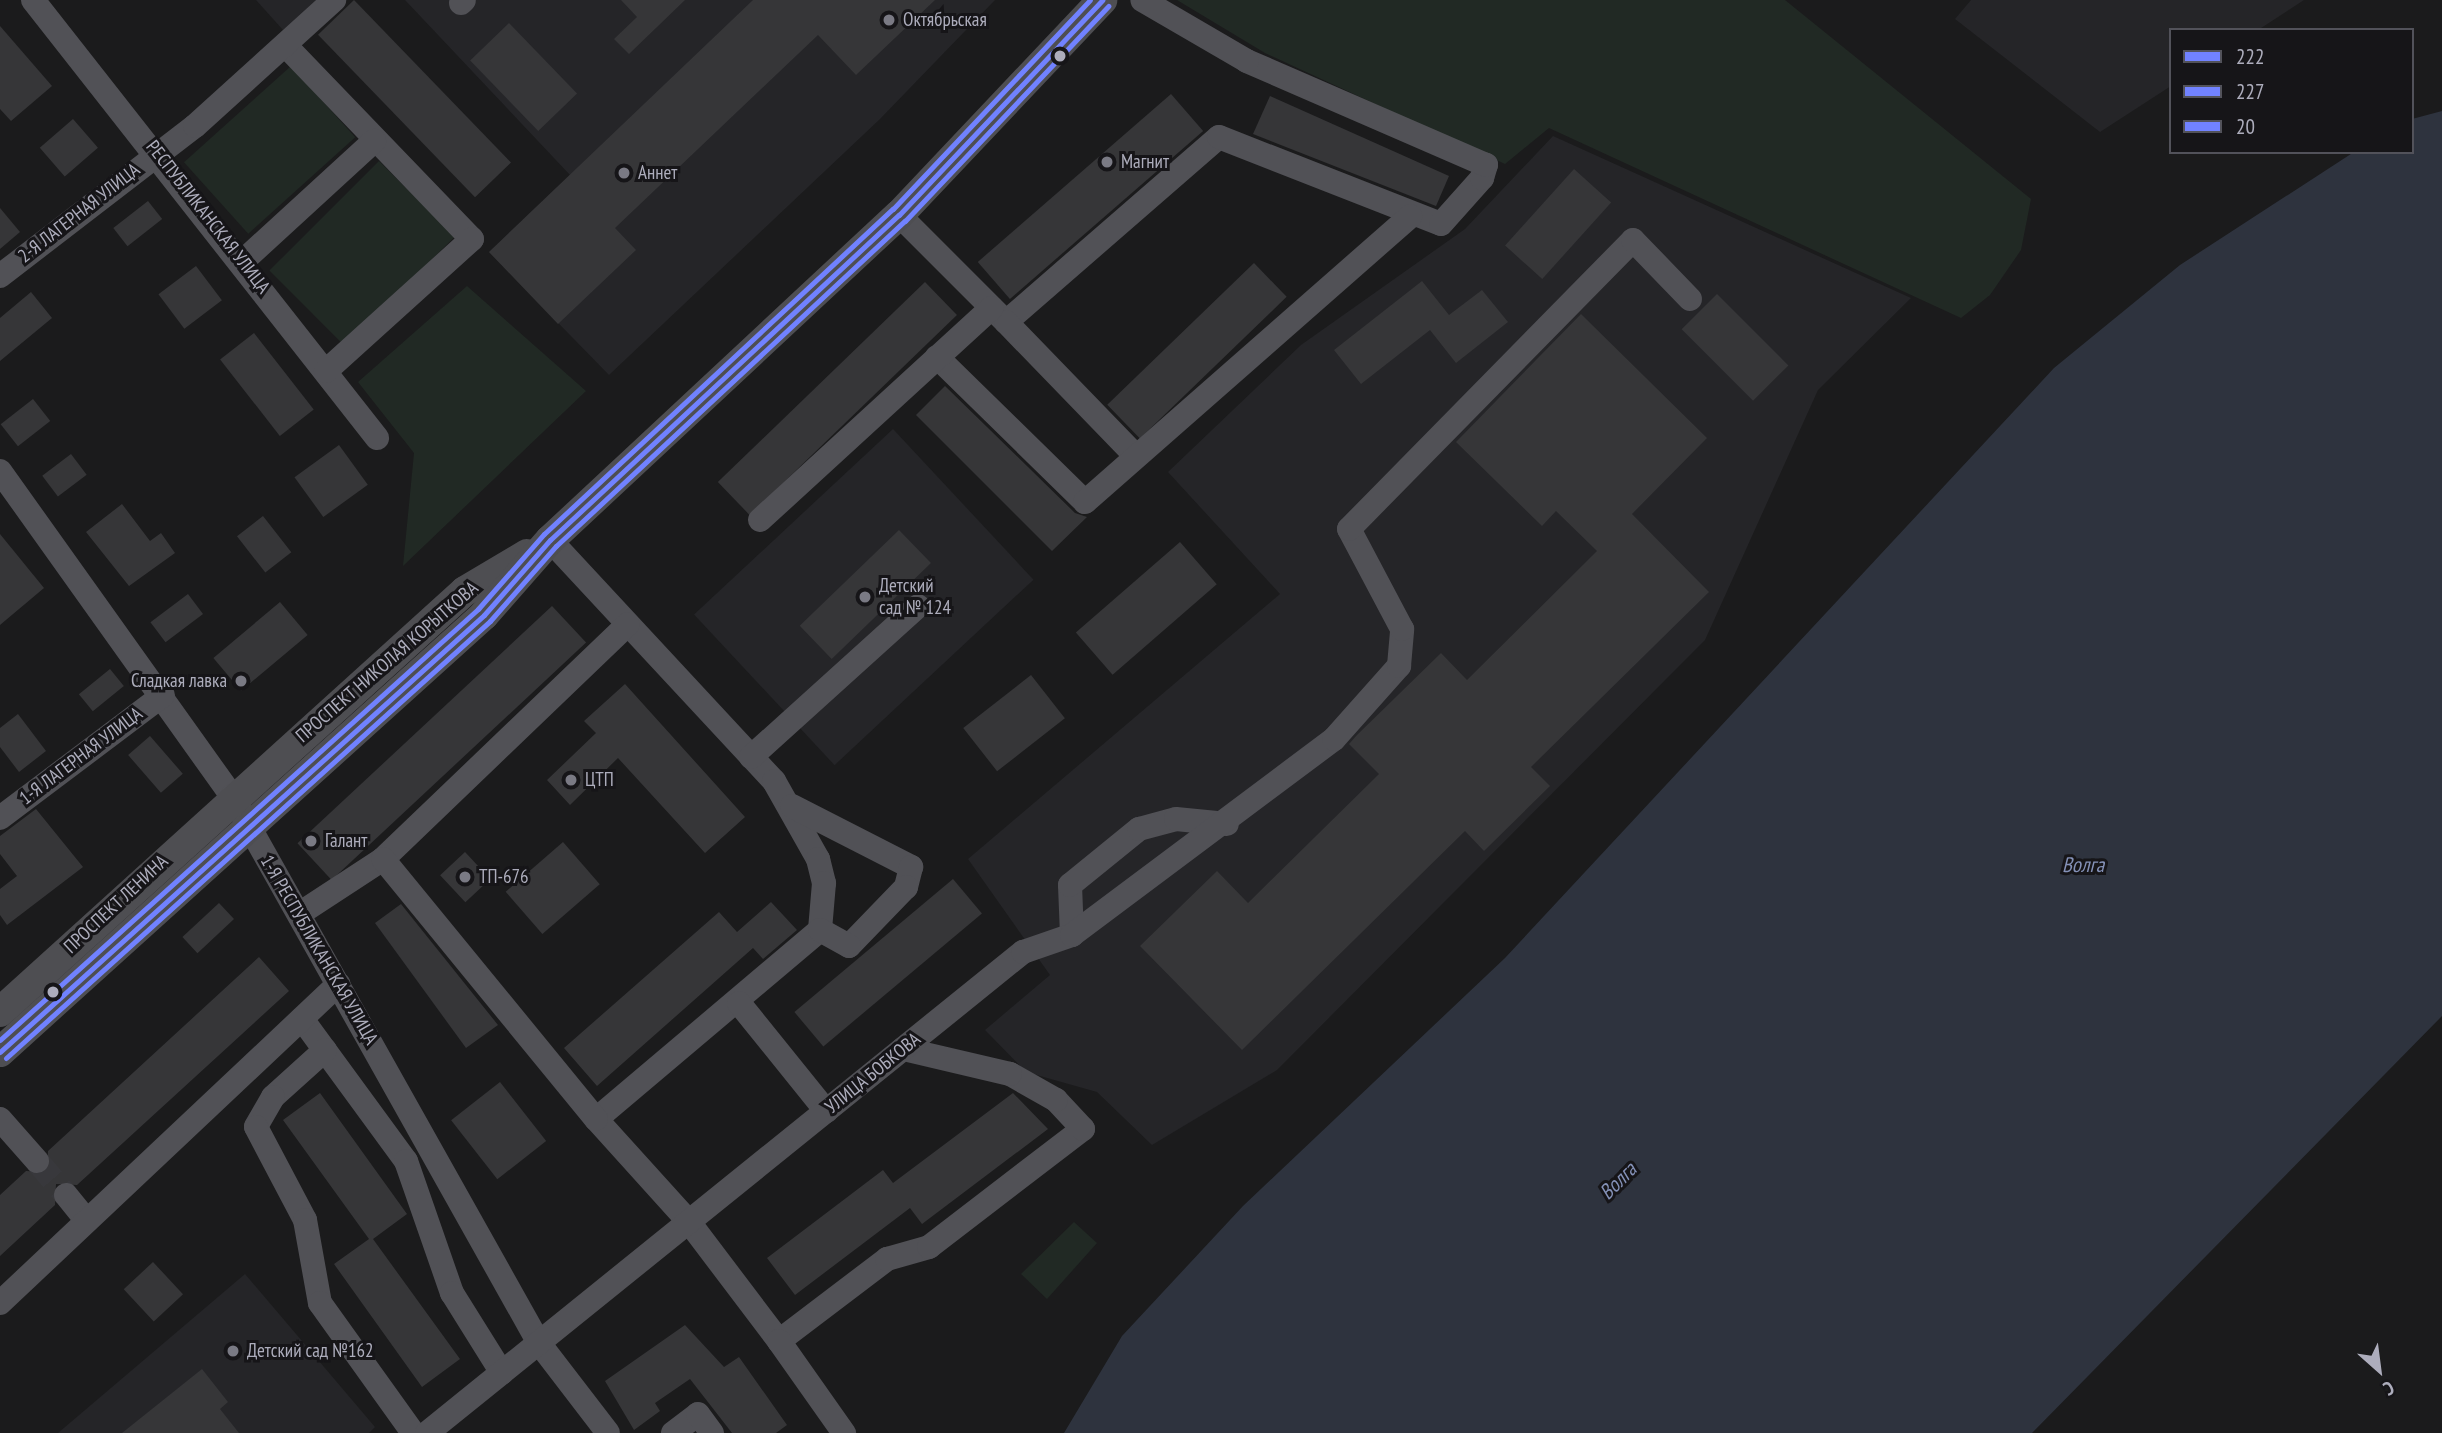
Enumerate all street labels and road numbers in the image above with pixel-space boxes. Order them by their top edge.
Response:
street label: РЕСПУБЛИКАНСКАЯ УЛИЦА [141,136,275,298]
street label: 2-Я ЛАГЕРНАЯ УЛИЦА [13,158,145,268]
street label: ПРОСПЕКТ НИКОЛАЯ КОРЫТКОВА [291,577,483,747]
street label: 1-Я ЛАГЕРНАЯ УЛИЦА [15,702,147,810]
street label: ПРОСПЕКТ ЛЕНИНА [59,850,173,958]
street label: 1-Я РЕСПУБЛИКАНСКАЯ УЛИЦА [255,851,383,1049]
street label: УЛИЦА БОБКОВА [821,1027,925,1119]

